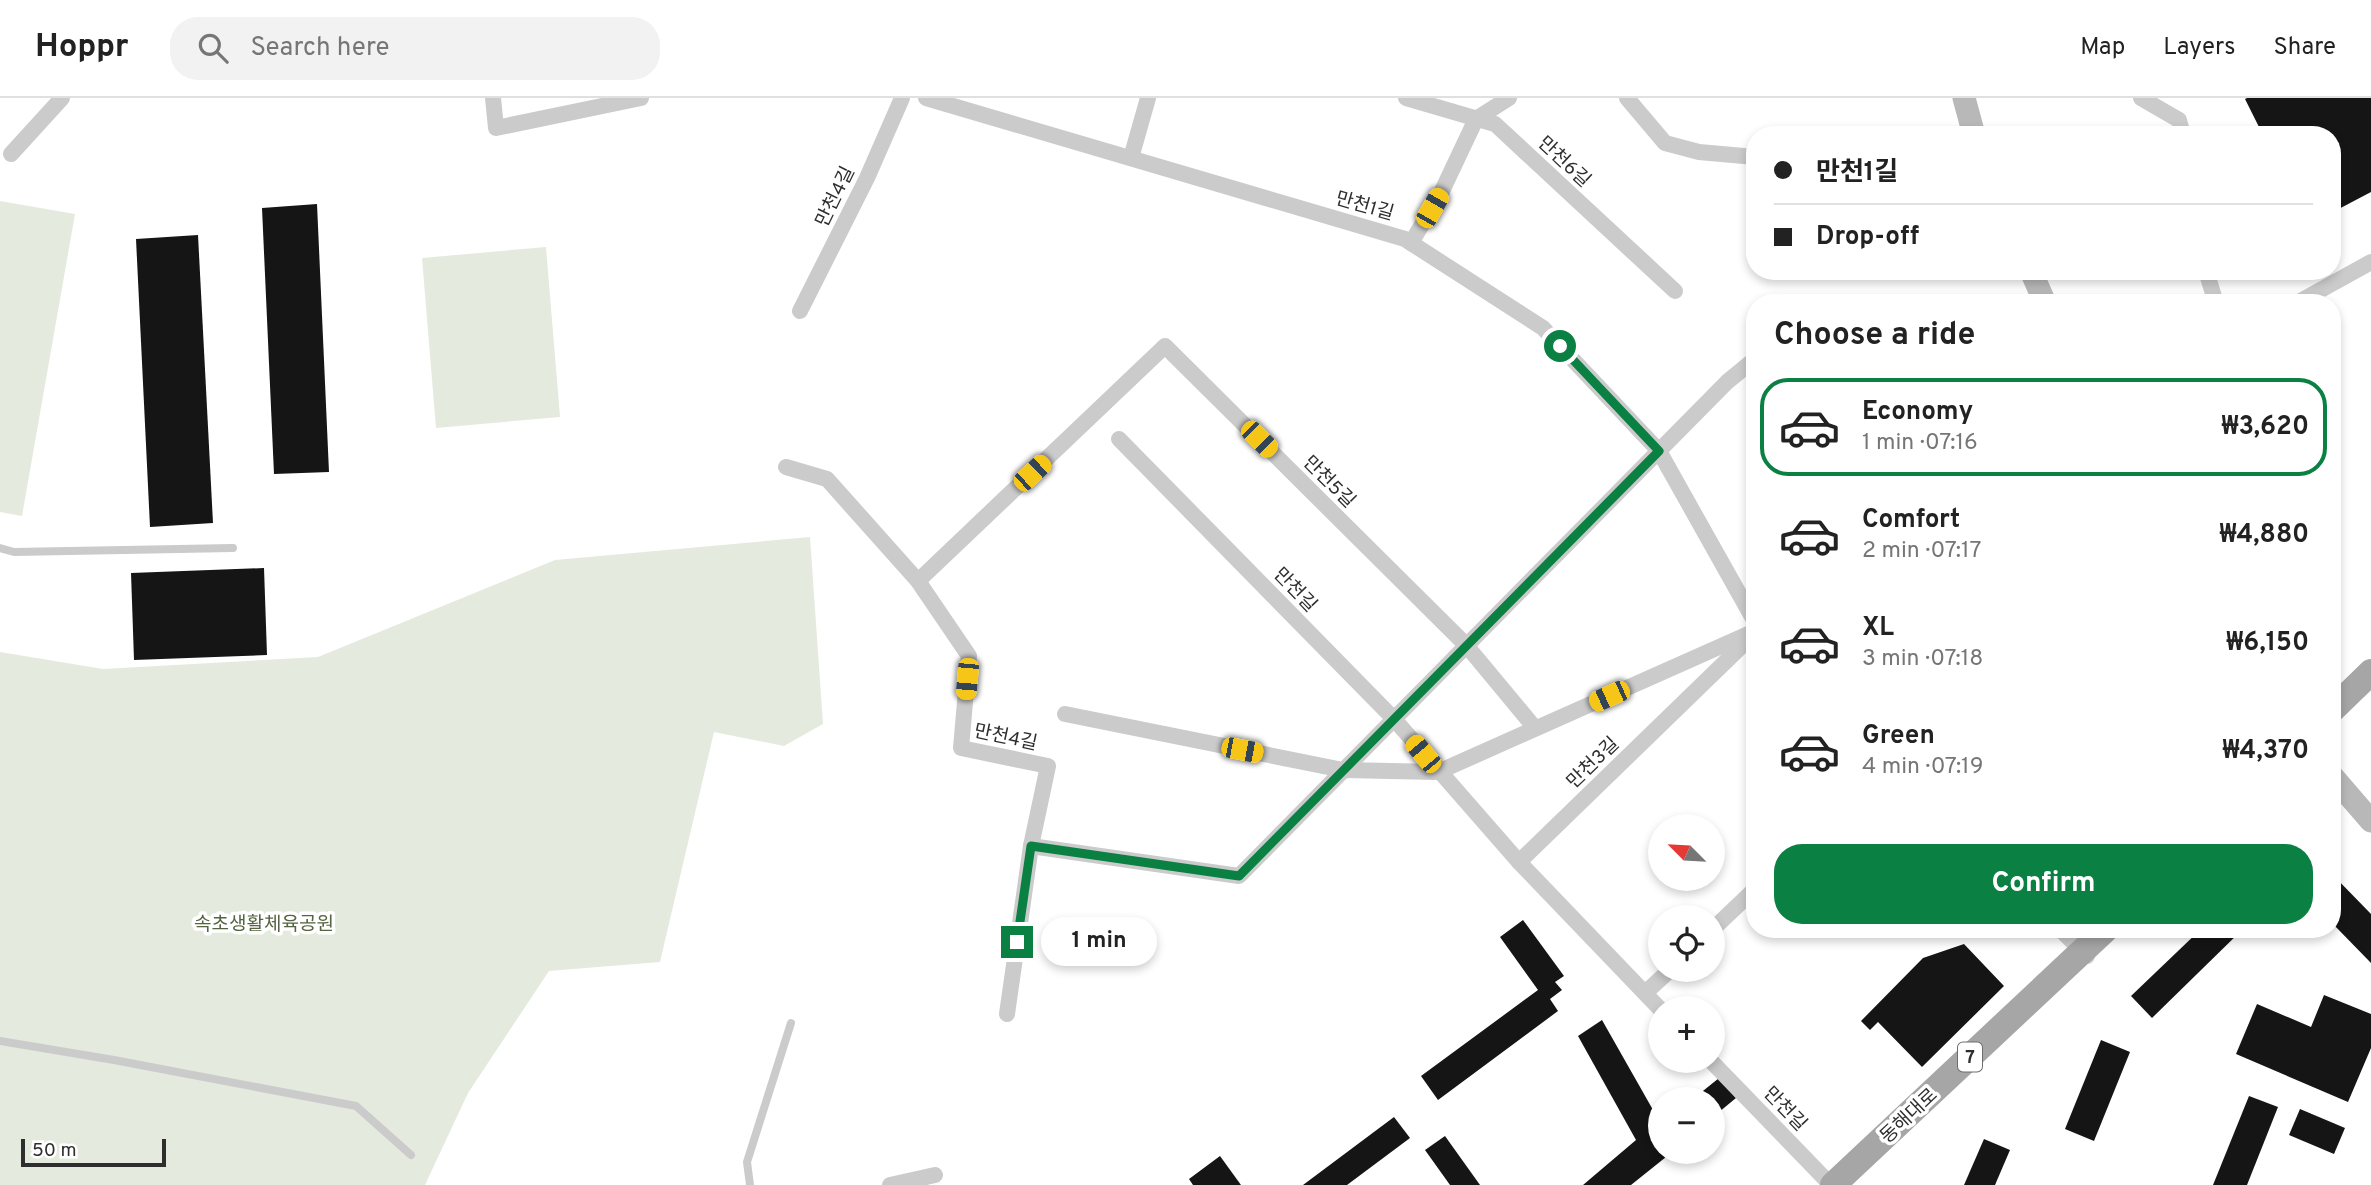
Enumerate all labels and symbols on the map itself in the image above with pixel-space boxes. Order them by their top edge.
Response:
street label: 만천6길 [1532,132,1595,193]
street label: 만천4길 [811,163,861,231]
car [1413,185,1452,231]
street label: 만천1길 [1333,187,1396,227]
route start [1544,330,1576,362]
car [1237,417,1282,461]
car [1010,451,1055,495]
street label: 만천5길 [1297,451,1360,514]
street label: 만천길 [1268,563,1321,618]
car [955,657,980,701]
car [1586,678,1633,714]
street label: 만천4길 [972,720,1040,756]
car [1402,731,1445,777]
street label: 만천3길 [1562,733,1625,794]
car [1220,736,1265,764]
north arrow [1648,814,1726,891]
park label: 속초생활체육공원 [194,913,334,937]
callout: 1 min [1042,918,1157,966]
route end [1001,926,1033,958]
road number: 7 [1958,1042,1982,1072]
street label: 만천길 [1758,1082,1811,1137]
street label: 동해대로 [1876,1084,1943,1149]
scale bar [21,1136,166,1168]

